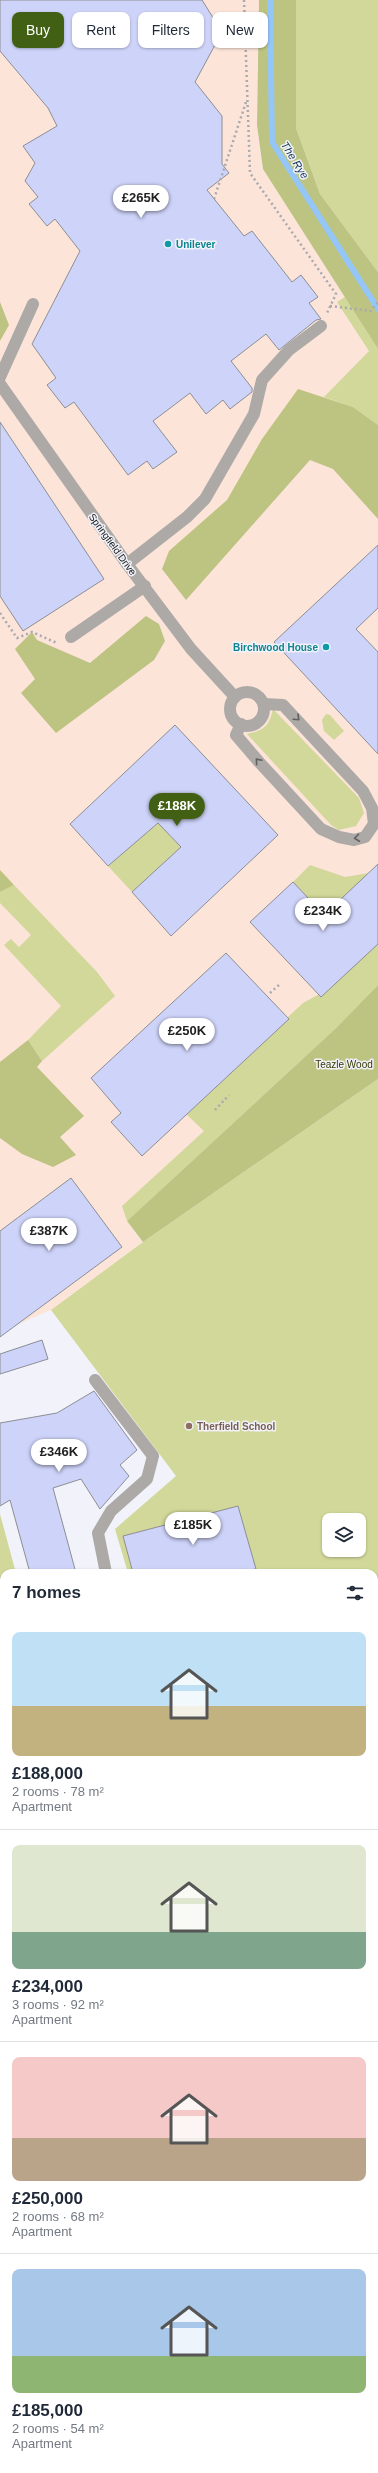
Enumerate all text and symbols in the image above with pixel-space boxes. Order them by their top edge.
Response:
chip: Buy [12,12,64,48]
chip: Rent [72,12,130,48]
chip: Filters [138,12,204,48]
chip: New [212,12,268,48]
water label: The Rye [279,139,311,181]
pin: £265K [113,185,169,219]
text: £265K [122,190,160,205]
marker: Unilever [163,239,173,249]
place label: Unilever [176,239,216,250]
street label: Springfield Drive [87,511,139,578]
place label: Birchwood House [233,642,318,653]
marker: Birchwood House [321,642,331,652]
one-way arrow [292,714,300,721]
one-way arrow [256,758,263,766]
pin: £188K [149,793,205,827]
text: £188K [158,798,196,813]
one-way arrow [353,833,360,842]
pin: £234K [295,898,351,932]
text: £234K [304,903,342,918]
pin: £250K [159,1018,215,1052]
text: £250K [168,1023,206,1038]
park label: Teazle Wood [315,1059,373,1070]
pin: £387K [21,1218,77,1252]
text: £387K [30,1223,68,1238]
marker: Therfield School [184,1421,194,1431]
place label: Therfield School [197,1421,276,1432]
pin: £346K [31,1439,87,1473]
text: £346K [40,1444,78,1459]
pin: £185K [165,1512,221,1546]
map controls [322,1513,366,1557]
button: layers [322,1513,366,1557]
text: £185K [174,1517,212,1532]
icon: filters [344,1582,366,1604]
text: 7 homes [12,1583,81,1602]
icon: home [153,1658,225,1730]
text: £188,000 [12,1764,83,1783]
text: 2 rooms · 78 m² [12,1784,104,1799]
text: Apartment [12,1799,72,1814]
icon: home [153,1871,225,1943]
text: £234,000 [12,1977,83,1996]
text: 3 rooms · 92 m² [12,1997,104,2012]
text: Apartment [12,2012,72,2027]
icon: home [153,2083,225,2155]
text: £250,000 [12,2189,83,2208]
text: 2 rooms · 68 m² [12,2209,104,2224]
text: Apartment [12,2224,72,2239]
icon: home [153,2295,225,2367]
text: £185,000 [12,2401,83,2420]
text: 2 rooms · 54 m² [12,2421,104,2436]
text: Apartment [12,2436,72,2451]

